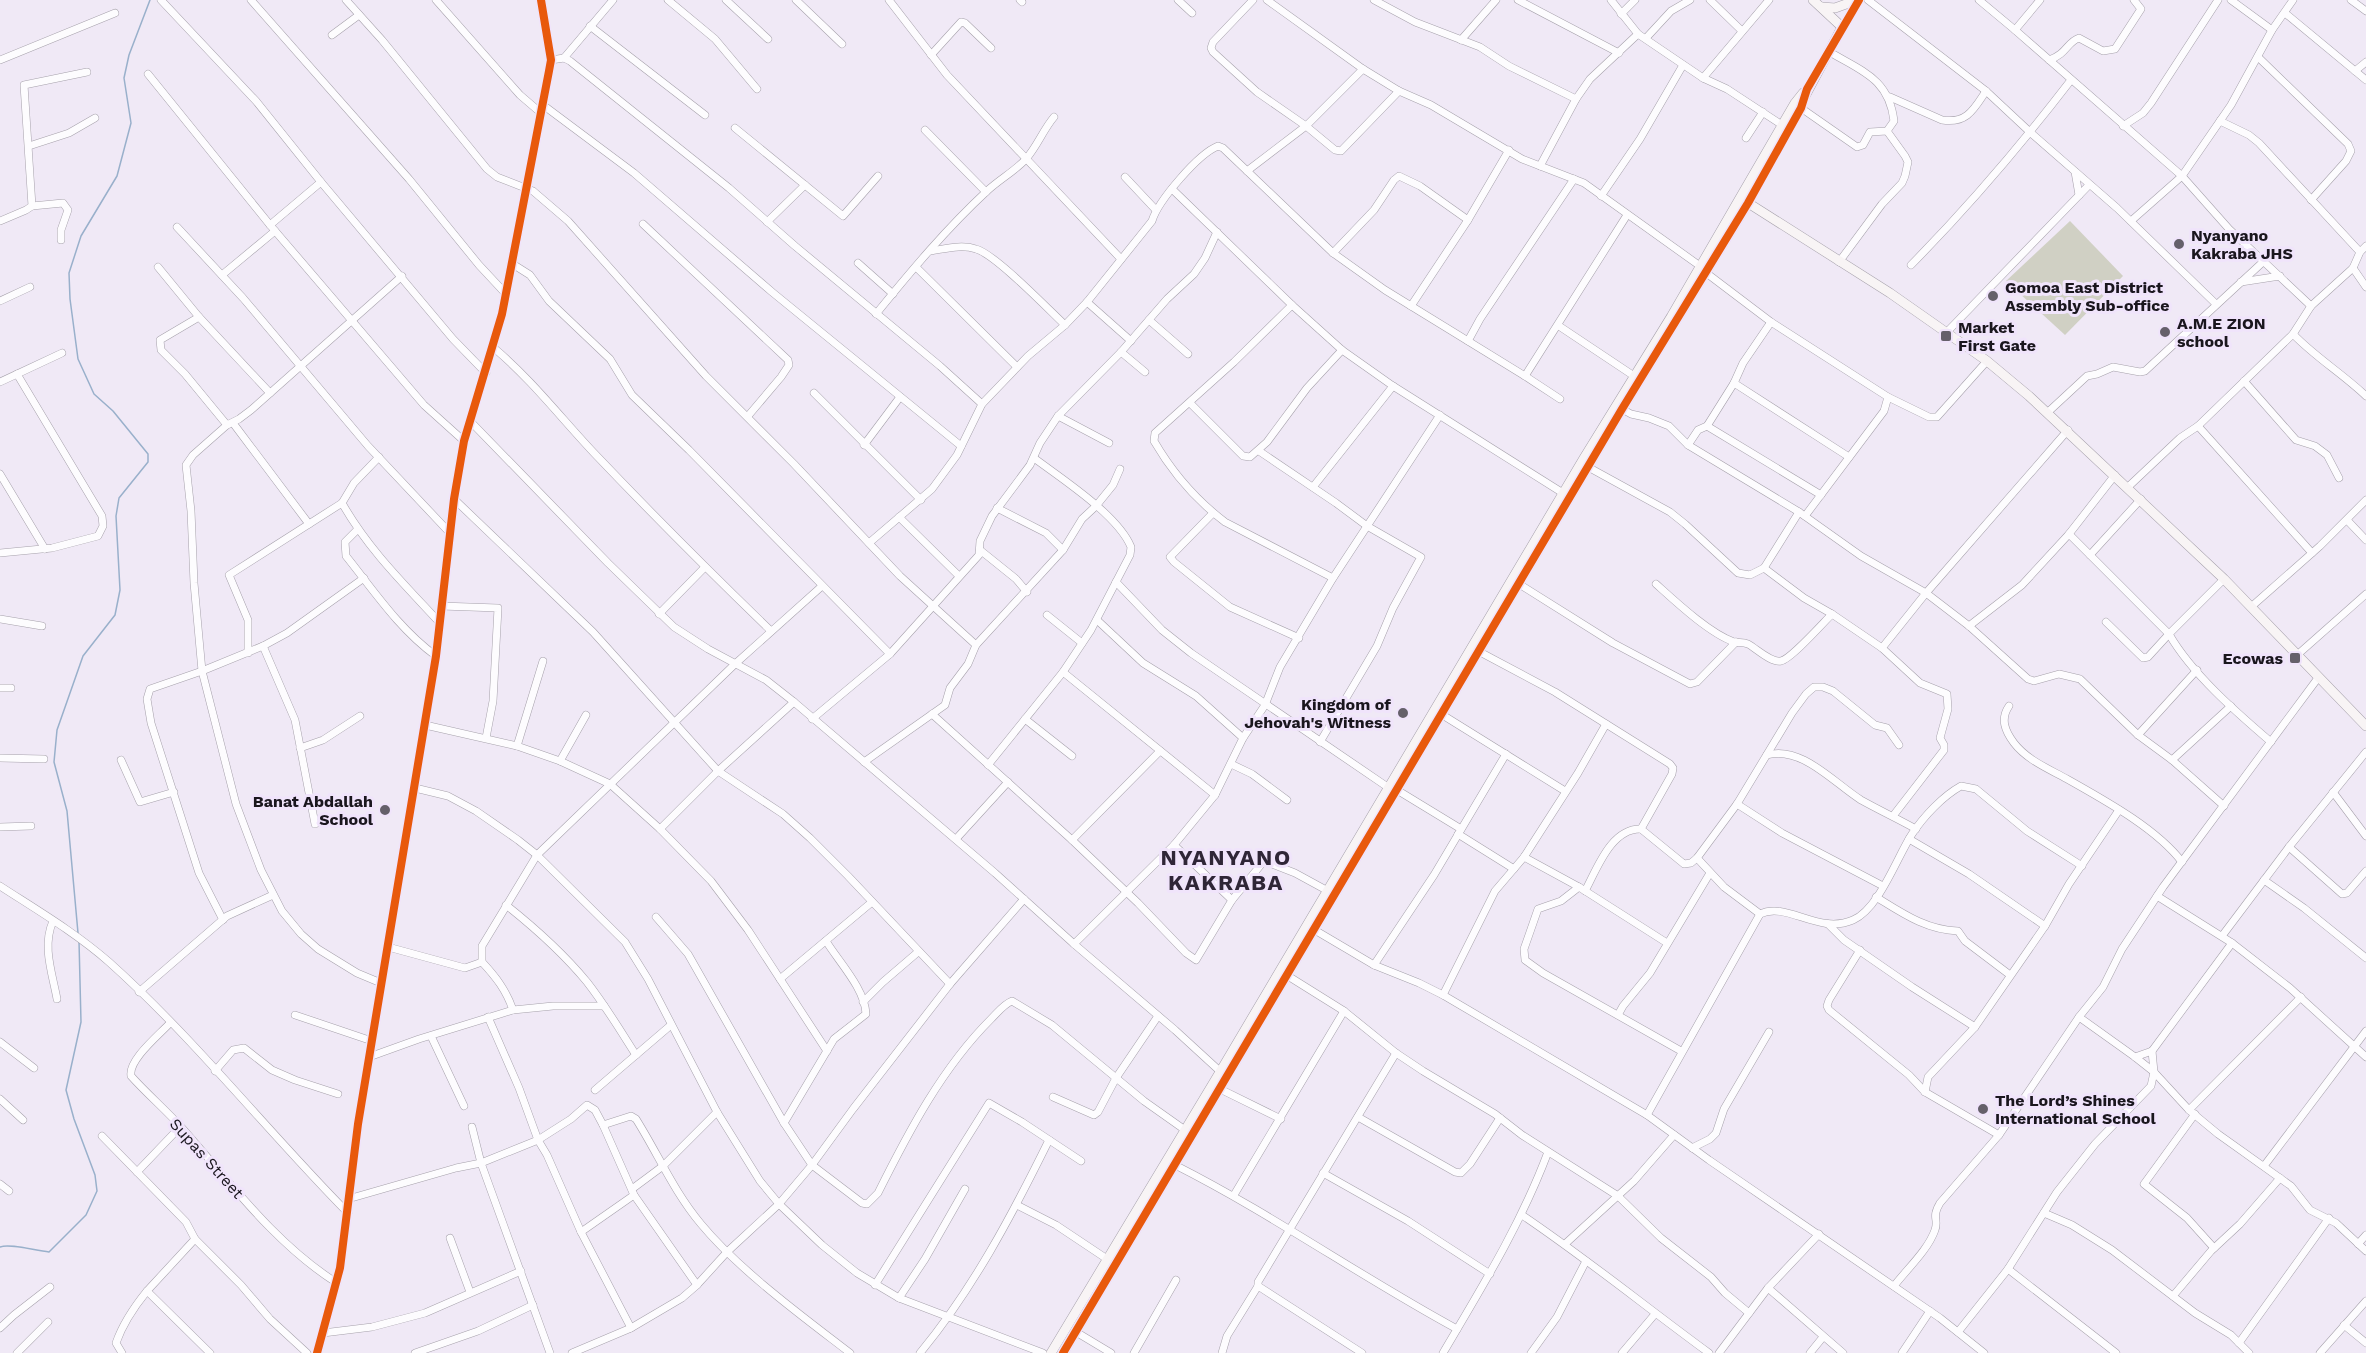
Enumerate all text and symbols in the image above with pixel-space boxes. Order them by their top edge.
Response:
place label: Nyanyano Kakraba JHS [2191,226,2293,263]
marker: Nyanyano Kakraba JHS [2172,237,2186,251]
place label: Gomoa East District Assembly Sub-office [2005,278,2170,315]
marker: Gomoa East District Assembly Sub-office [1986,289,2000,303]
place label: A.M.E ZION school [2177,314,2266,351]
place label: Market First Gate [1958,318,2036,355]
marker: A.M.E ZION school [2158,325,2172,339]
marker: Market First Gate [1939,329,1953,343]
place label: Ecowas [2222,649,2283,668]
marker: Ecowas [2288,651,2302,665]
place label: Kingdom of Jehovah's Witness [1244,695,1391,732]
marker: Kingdom of Jehovah's Witness [1396,706,1410,720]
place label: Banat Abdallah School [253,792,374,829]
marker: Banat Abdallah School [378,803,392,817]
district label: NYANYANO KAKRABA [1160,845,1292,895]
place label: The Lord’s Shines International School [1995,1091,2156,1128]
marker: The Lord’s Shines International School [1976,1102,1990,1116]
street label: Supas Street [166,1114,248,1203]

